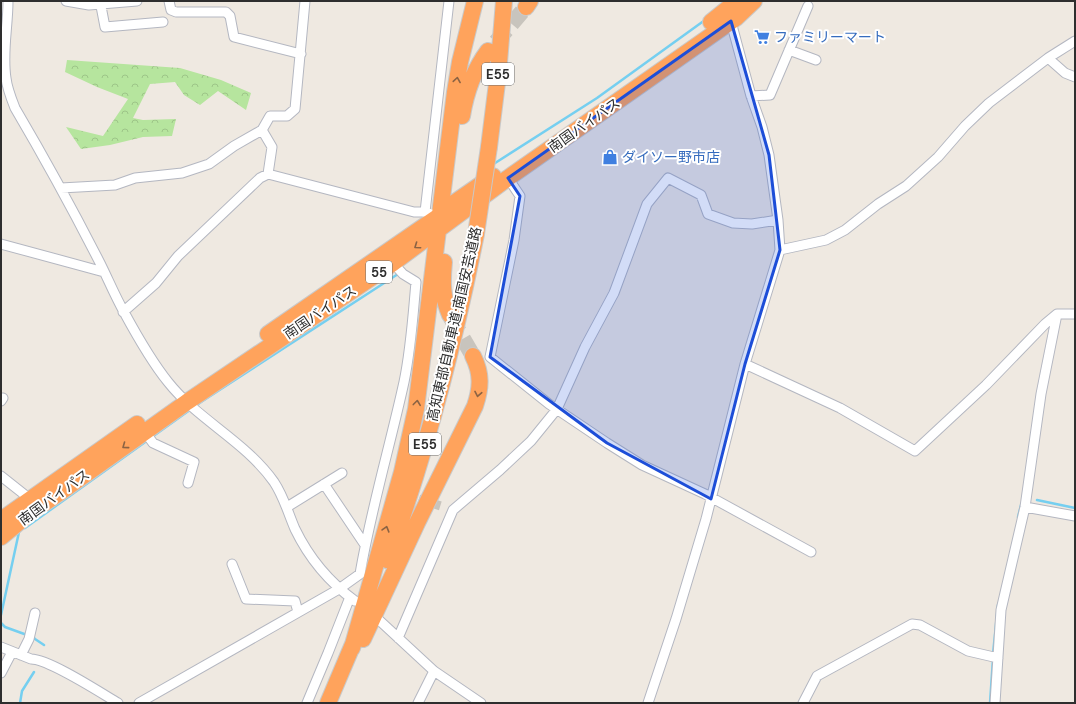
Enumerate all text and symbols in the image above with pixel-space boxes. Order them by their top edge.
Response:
supermarket icon: ファミリーマート [753,28,771,46]
place label: ファミリーマート [774,28,886,46]
road number: E55 [482,63,514,85]
one-way arrow [452,77,461,83]
street label: 南国バイパス [545,94,623,156]
shop icon: ダイソー野市店 [601,148,619,166]
place label: ダイソー野市店 [622,148,720,166]
street label: 高知東部自動車道;南国安芸道路 [423,225,485,423]
one-way arrow [414,241,421,249]
road number: 55 [366,261,392,283]
street label: 南国バイパス [280,281,360,343]
one-way arrow [475,391,483,397]
one-way arrow [412,400,421,406]
road number: E55 [409,433,441,455]
one-way arrow [122,441,129,449]
street label: 南国バイパス [15,465,93,529]
one-way arrow [381,526,390,533]

